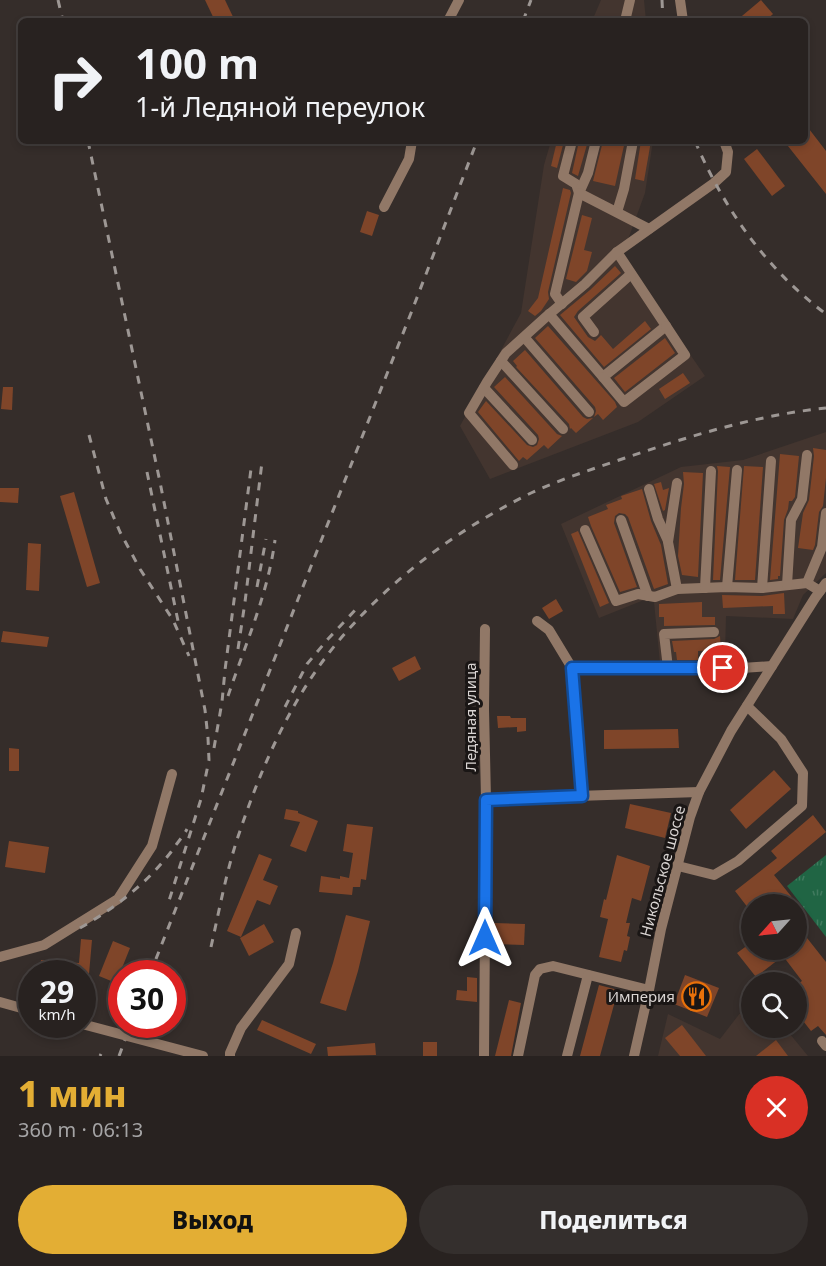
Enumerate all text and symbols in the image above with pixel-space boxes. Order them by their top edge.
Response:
text: 100 m [135,34,259,91]
icon: right [36,42,114,120]
text: 1-й Ледяной переулок [135,88,425,125]
pin [697,642,748,693]
icon: arrive [706,651,739,684]
street label: Ледяная улица [460,663,480,771]
street label: Никольское шоссе [635,803,689,939]
north arrow [741,894,807,960]
map controls [741,894,807,1038]
position arrow [453,906,517,970]
speed limit sign: 30 [108,960,186,1038]
text: 29 [40,971,74,1012]
button: search [741,972,807,1038]
restaurant icon: Империя [680,980,712,1012]
place label: Империя [608,986,675,1006]
text: km/h [39,1004,75,1024]
text: 1 мин [18,1069,127,1118]
button: close [745,1076,808,1139]
text: 360 m · 06:13 [18,1116,143,1143]
button: Выход [18,1185,407,1254]
button: Поделиться [419,1185,808,1254]

